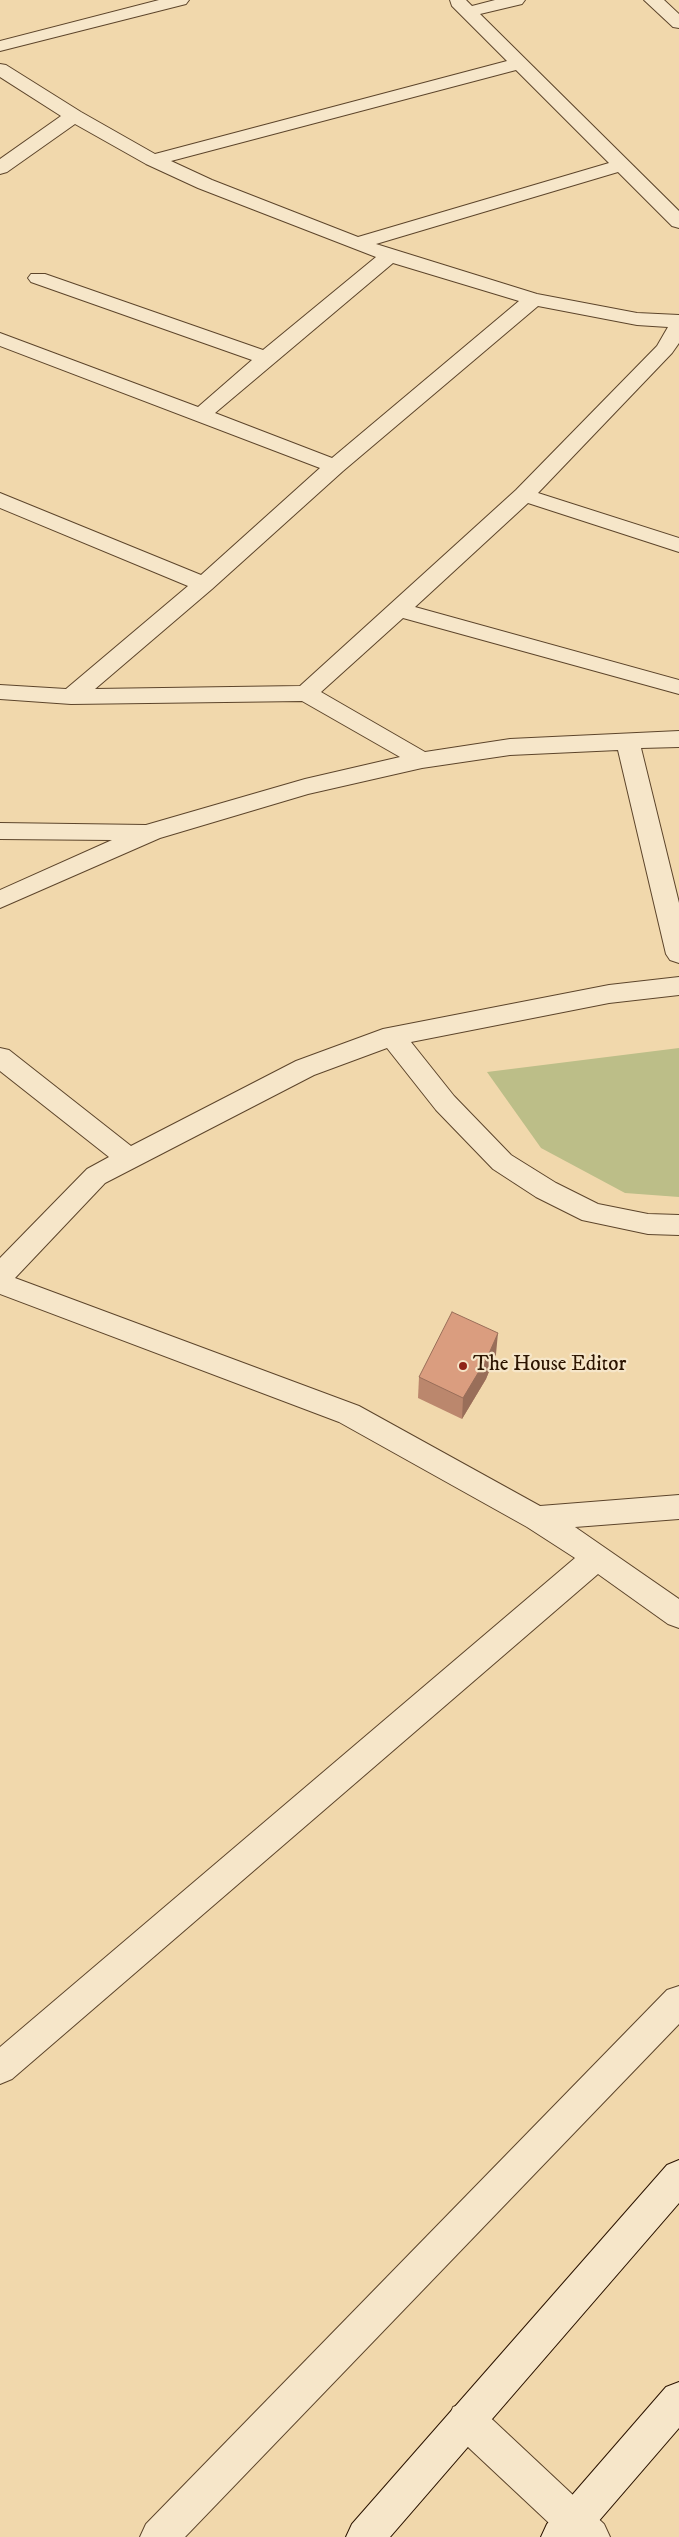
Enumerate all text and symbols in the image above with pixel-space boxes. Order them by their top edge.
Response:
place label: The House Editor [473,1353,626,1379]
marker: The House Editor [457,1360,469,1372]

